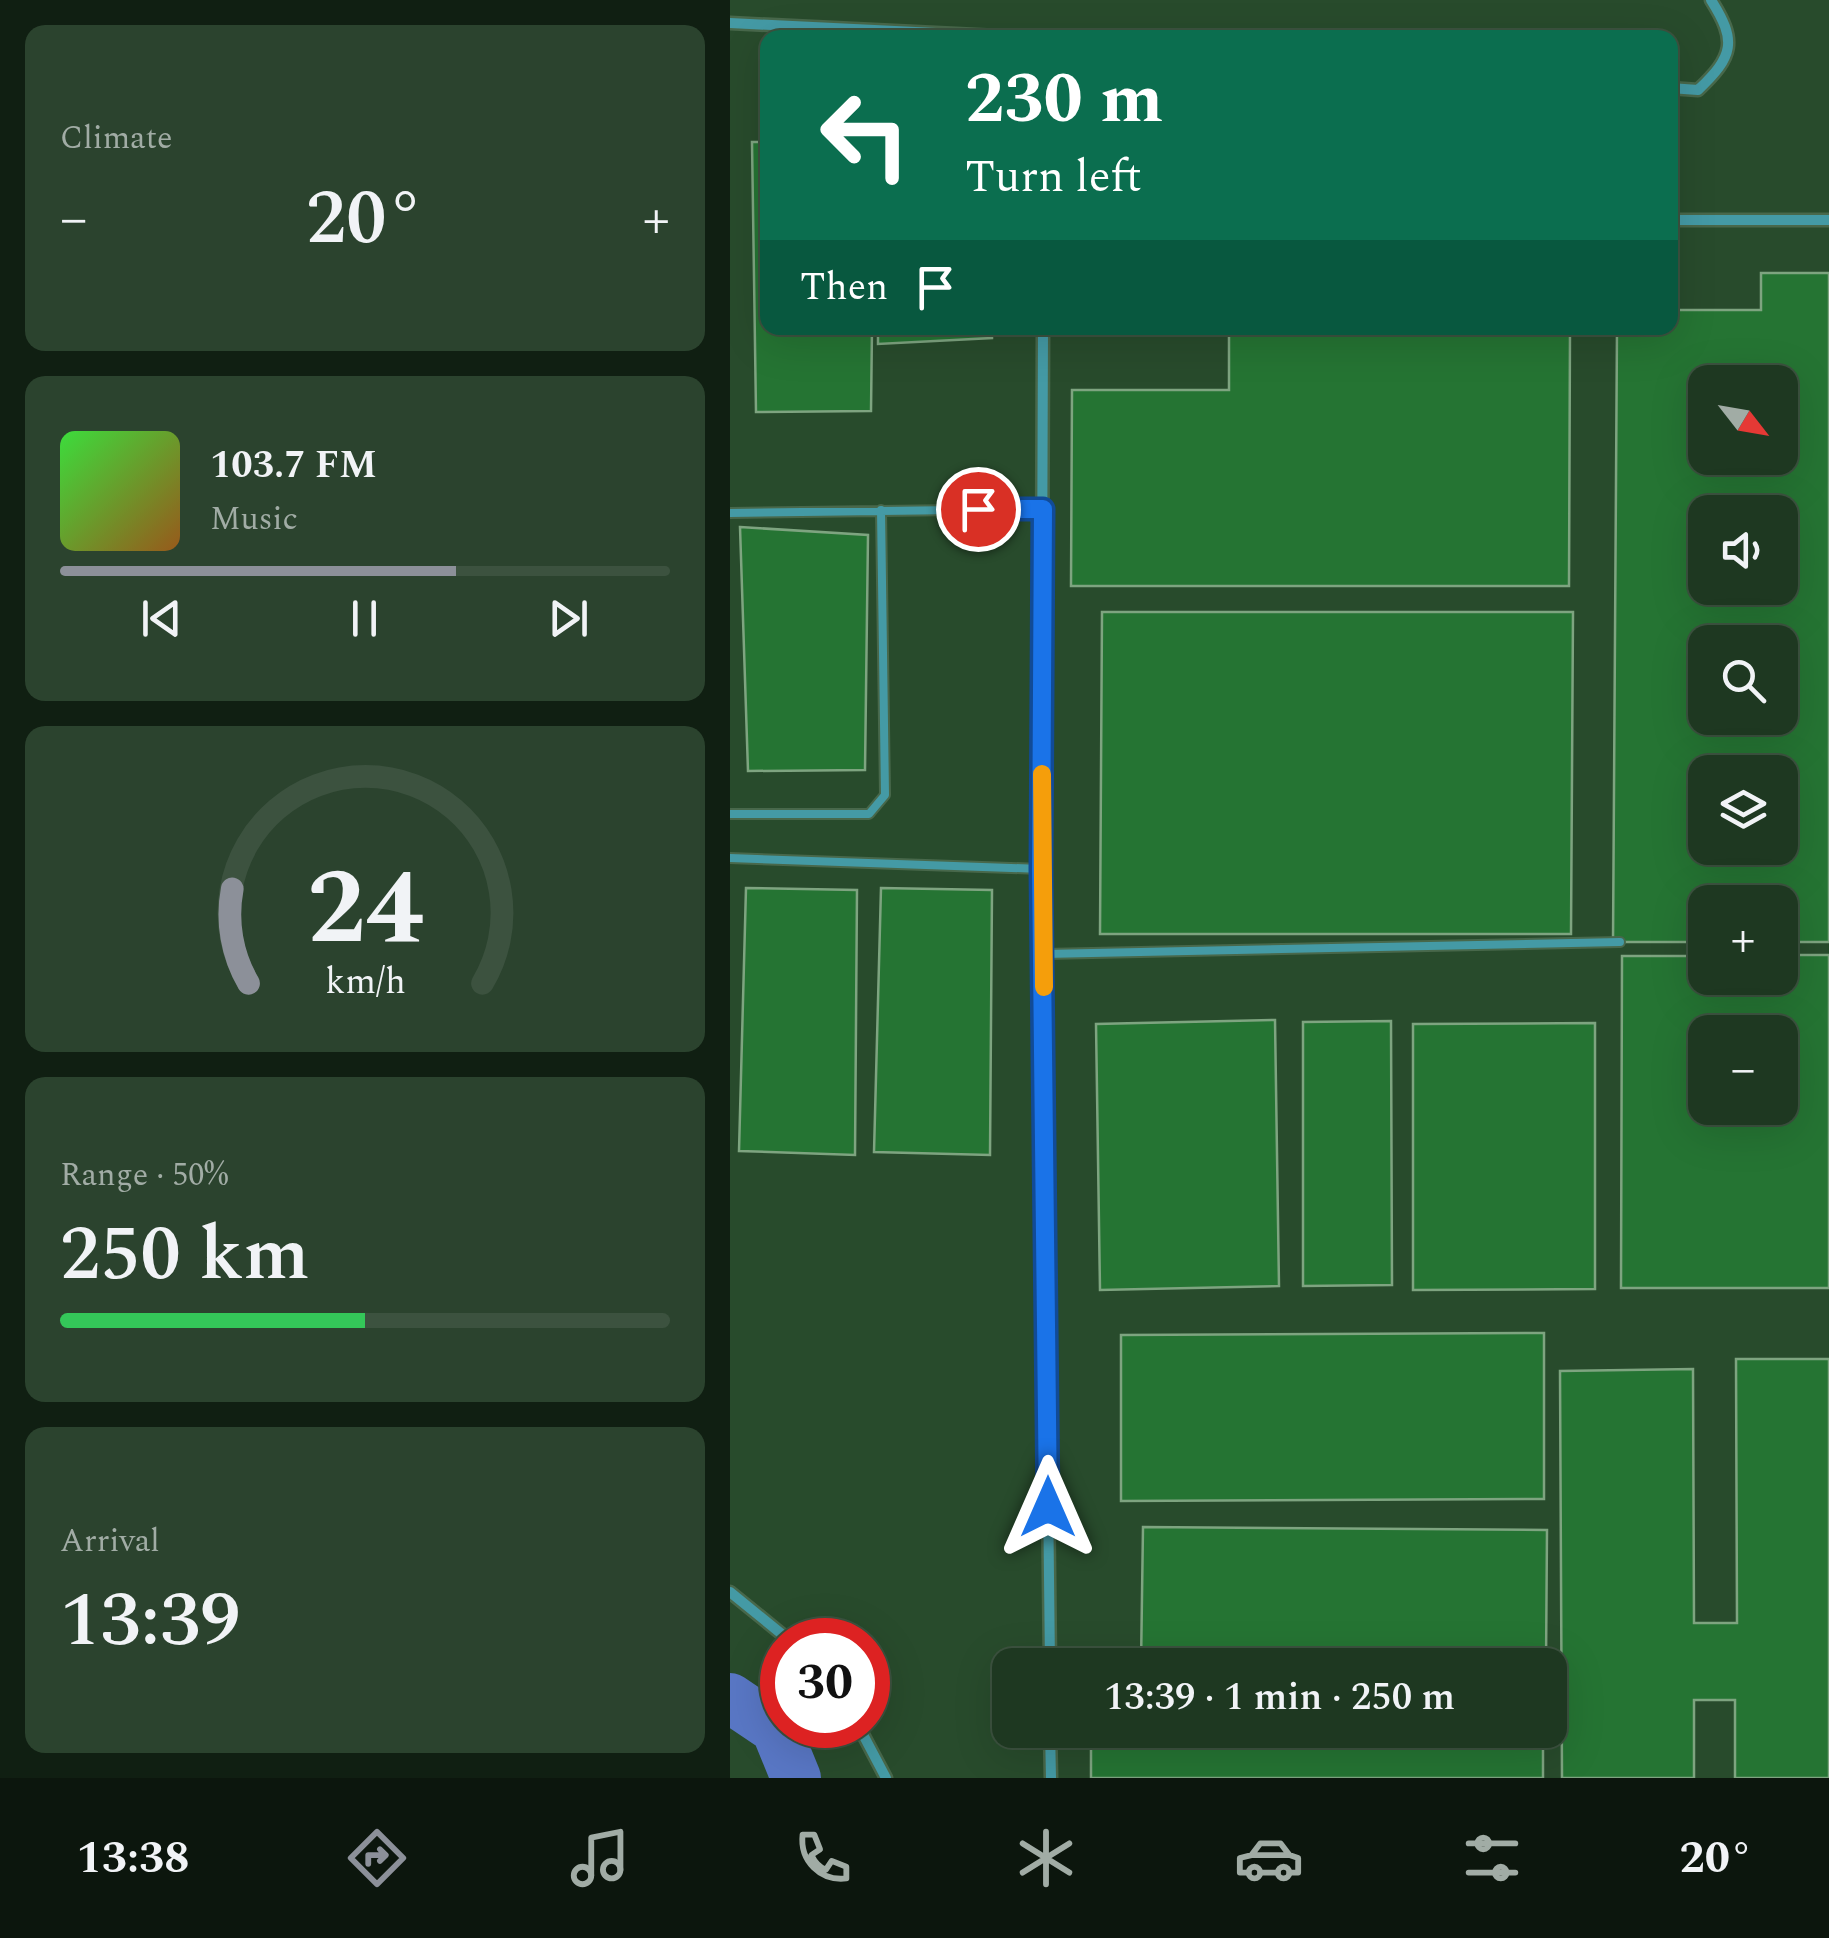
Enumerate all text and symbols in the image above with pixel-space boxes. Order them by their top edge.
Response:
text: 230 m [965,47,1163,153]
icon: left [800,70,930,200]
text: Climate [60,114,172,163]
text: Turn left [965,143,1142,212]
text: 20° [306,163,424,277]
text: − [60,178,88,261]
text: + [642,178,670,261]
text: Then [800,259,888,317]
icon: arrive [908,260,963,315]
north arrow [1688,365,1798,475]
map controls [1688,365,1798,1125]
text: 103.7 FM [210,437,377,495]
pin [936,467,1021,552]
icon: arrive [951,482,1006,537]
text: Music [210,495,298,544]
button: sound [1688,495,1798,605]
icon: previous [134,591,189,646]
icon: pause [337,591,392,646]
icon: next [541,591,596,646]
button: search [1688,625,1798,735]
button: layers [1688,755,1798,865]
text: 24 [307,831,423,989]
button: + [1688,885,1798,995]
text: km/h [325,955,405,1010]
button: − [1688,1015,1798,1125]
text: Range · 50% [60,1151,228,1200]
text: 250 km [60,1199,309,1313]
position arrow [996,1455,1100,1559]
text: Arrival [60,1517,160,1566]
text: 13:39 [60,1565,240,1679]
speed limit sign: 30 [760,1618,890,1748]
text: 13:39 · 1 min · 250 m [1104,1669,1455,1727]
icon: directions [342,1823,412,1893]
icon: music [565,1823,635,1893]
icon: phone [788,1823,858,1893]
icon: climate [1011,1823,1081,1893]
icon: car [1234,1823,1304,1893]
icon: filters [1457,1823,1527,1893]
text: 13:38 [76,1824,189,1893]
text: 20° [1679,1824,1752,1893]

